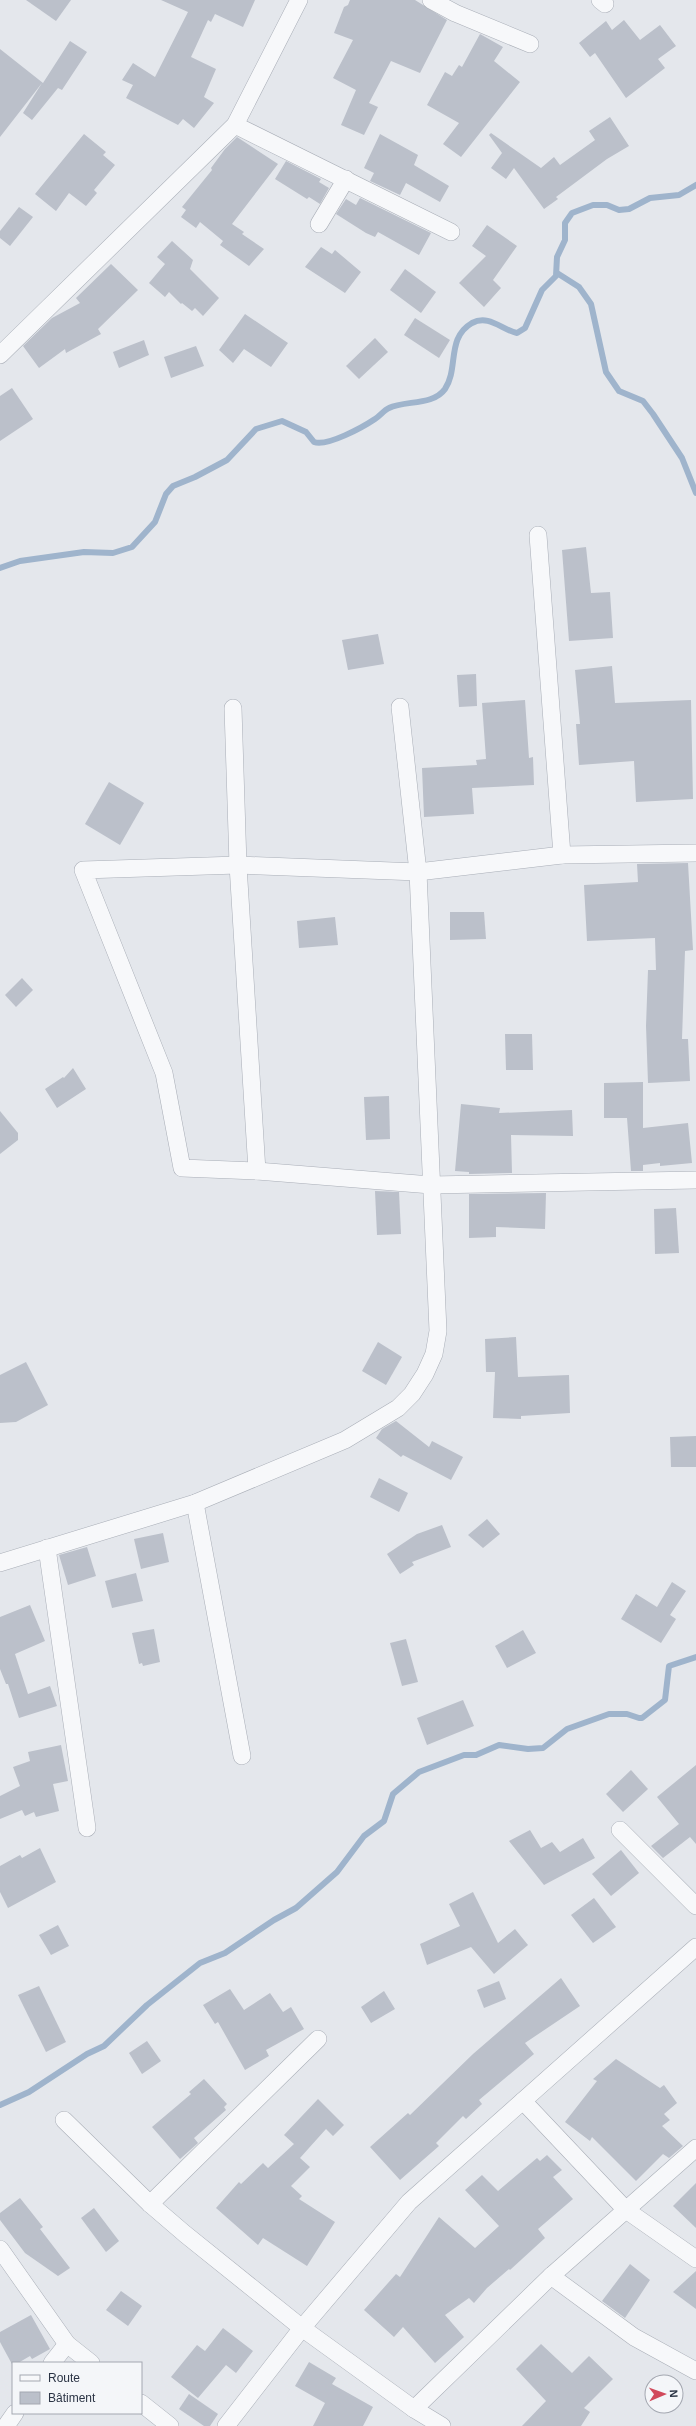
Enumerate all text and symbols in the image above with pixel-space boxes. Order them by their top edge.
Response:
legend [12,2362,142,2414]
text: Route [48,2371,80,2385]
north arrow [644,2374,684,2414]
text: N [668,2389,680,2398]
text: Bâtiment [48,2391,96,2405]

